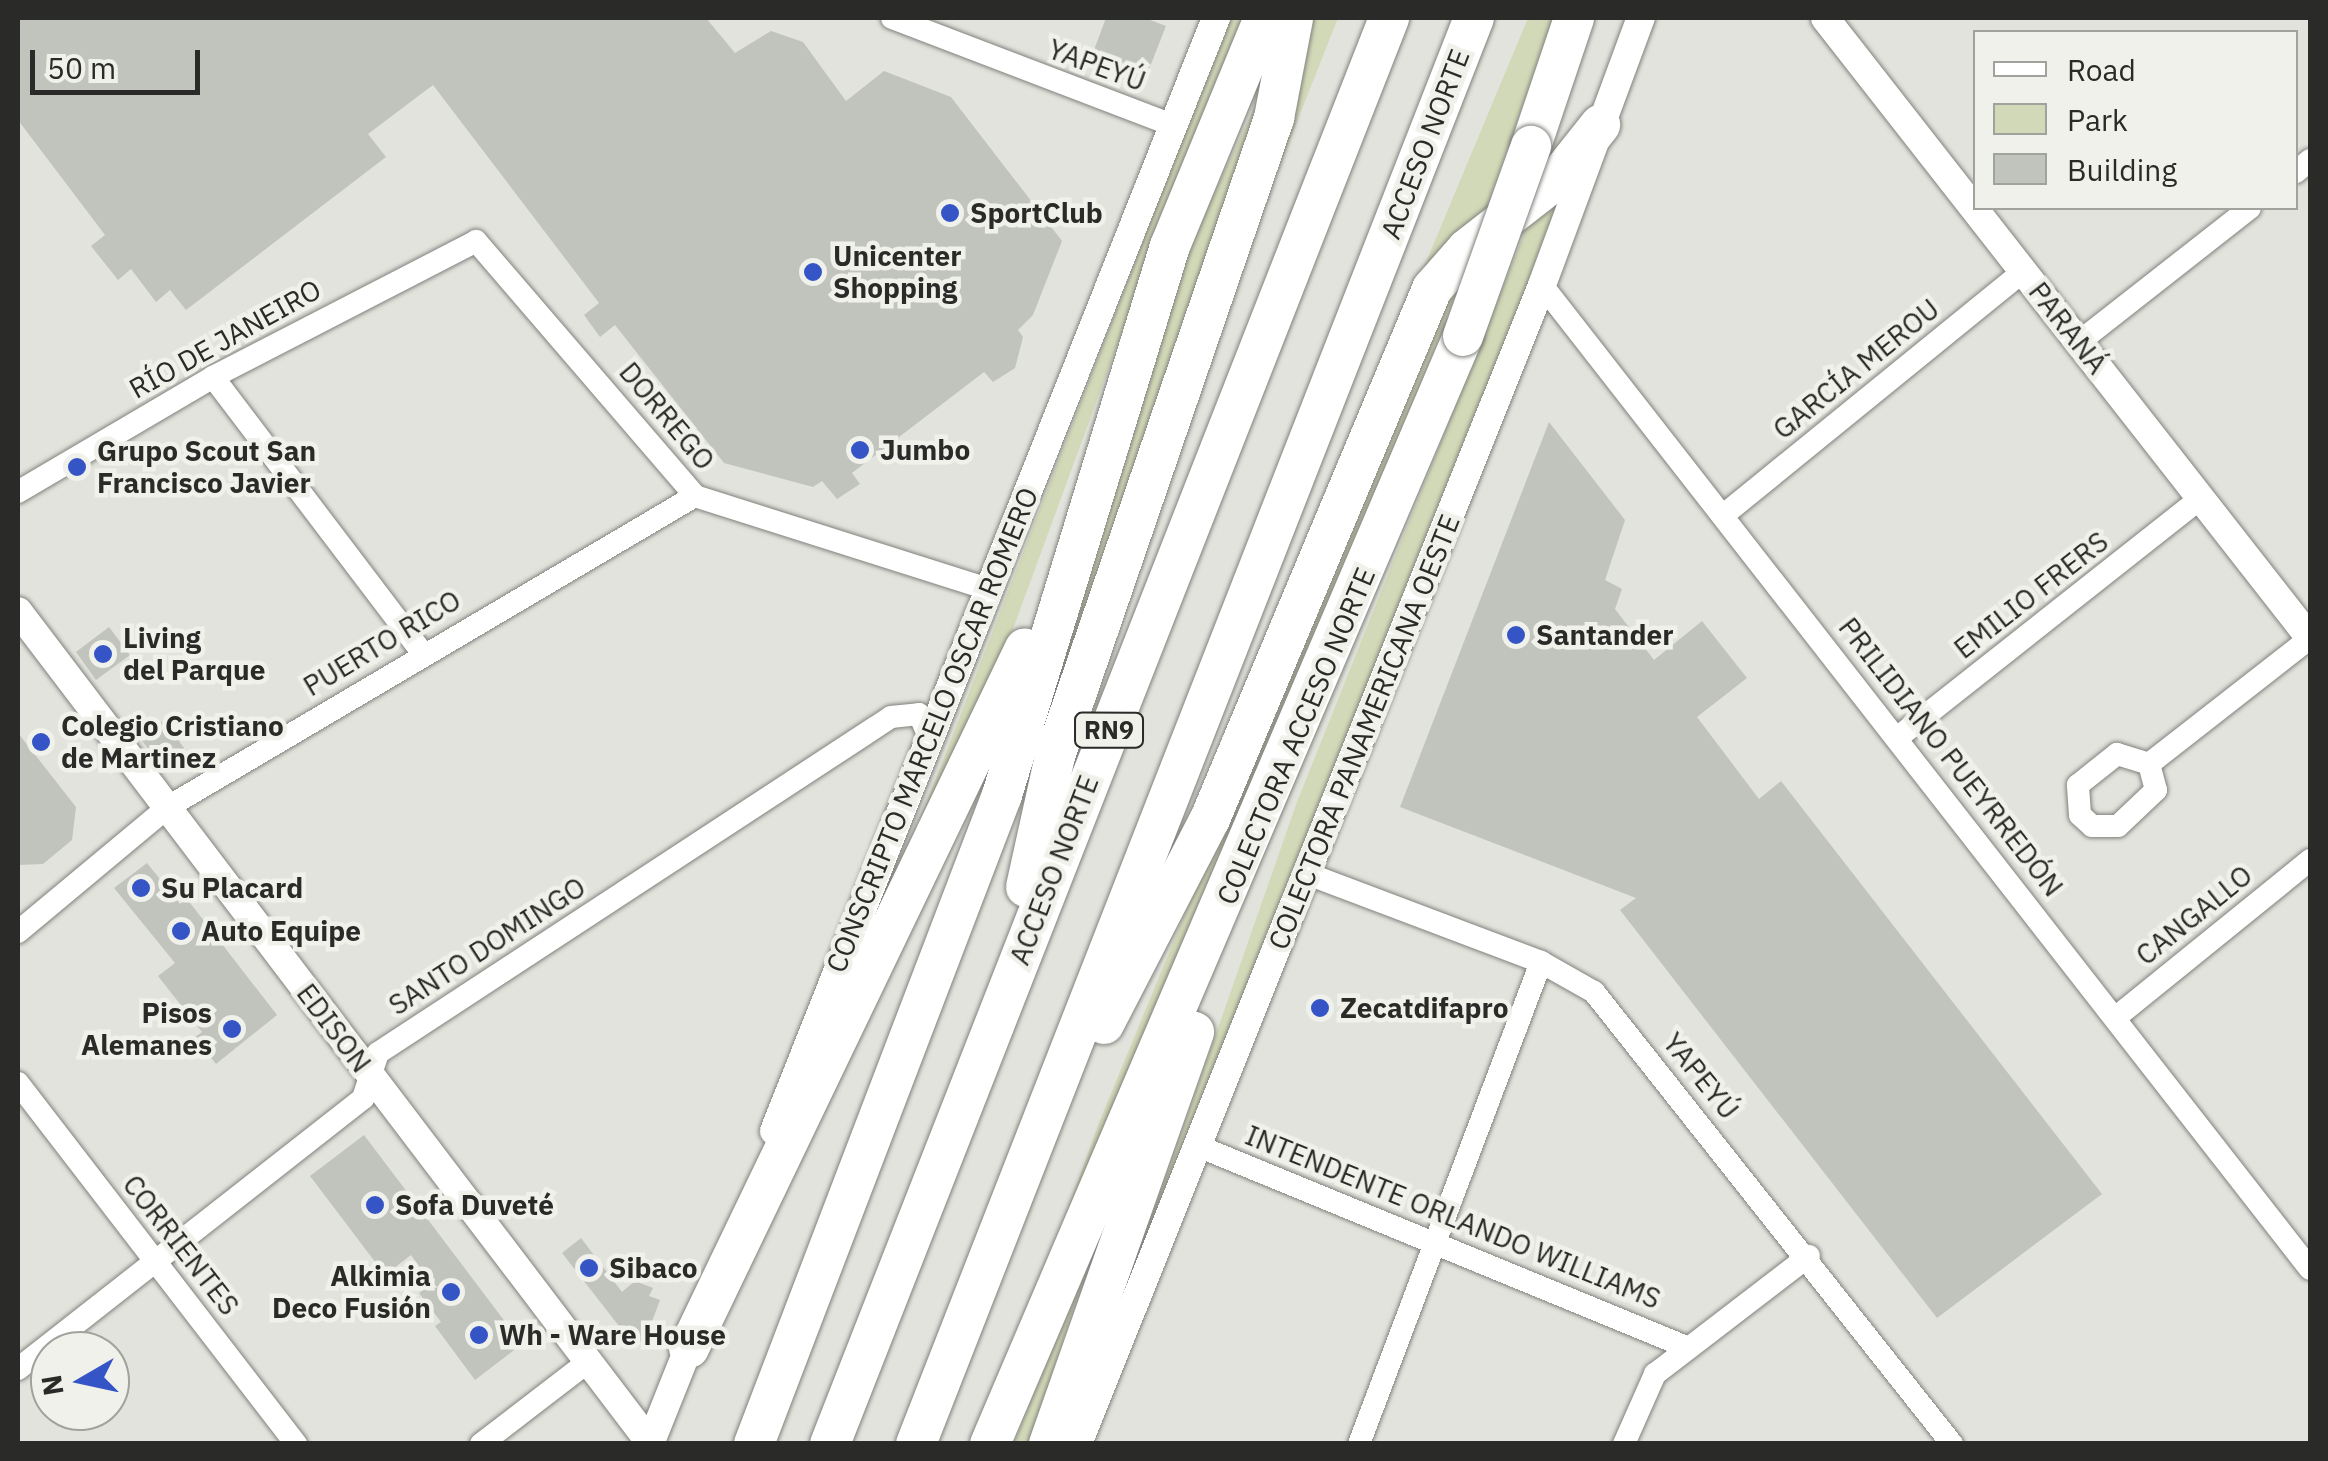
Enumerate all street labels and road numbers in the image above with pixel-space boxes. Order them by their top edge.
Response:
street label: YAPEYÚ [1044,32,1150,98]
street label: ACCESO NORTE [1373,45,1477,243]
street label: RÍO DE JANEIRO [123,272,327,406]
street label: PARANÁ [2022,275,2114,381]
street label: GARCÍA MEROU [1766,292,1946,446]
street label: DORREGO [612,355,722,477]
street label: CONSCRIPTO MARCELO OSCAR ROMERO [819,483,1045,977]
street label: COLECTORA PANAMERICANA OESTE [1261,510,1467,954]
street label: EMILIO FRERS [1947,525,2115,665]
street label: COLECTORA ACCESO NORTE [1210,563,1382,909]
street label: PUERTO RICO [297,583,467,703]
street label: PRILIDIANO PUEYRREDÓN [1832,611,2070,903]
road number: RN9 [1074,710,1144,750]
street label: ACCESO NORTE [1002,771,1106,969]
street label: CANGALLO [2129,858,2259,972]
street label: SANTO DOMINGO [382,870,592,1022]
street label: EDISON [290,977,378,1079]
street label: YAPEYÚ [1656,1026,1746,1126]
street label: INTENDENTE ORLANDO WILLIAMS [1241,1118,1665,1316]
street label: CORRIENTES [116,1168,246,1322]

